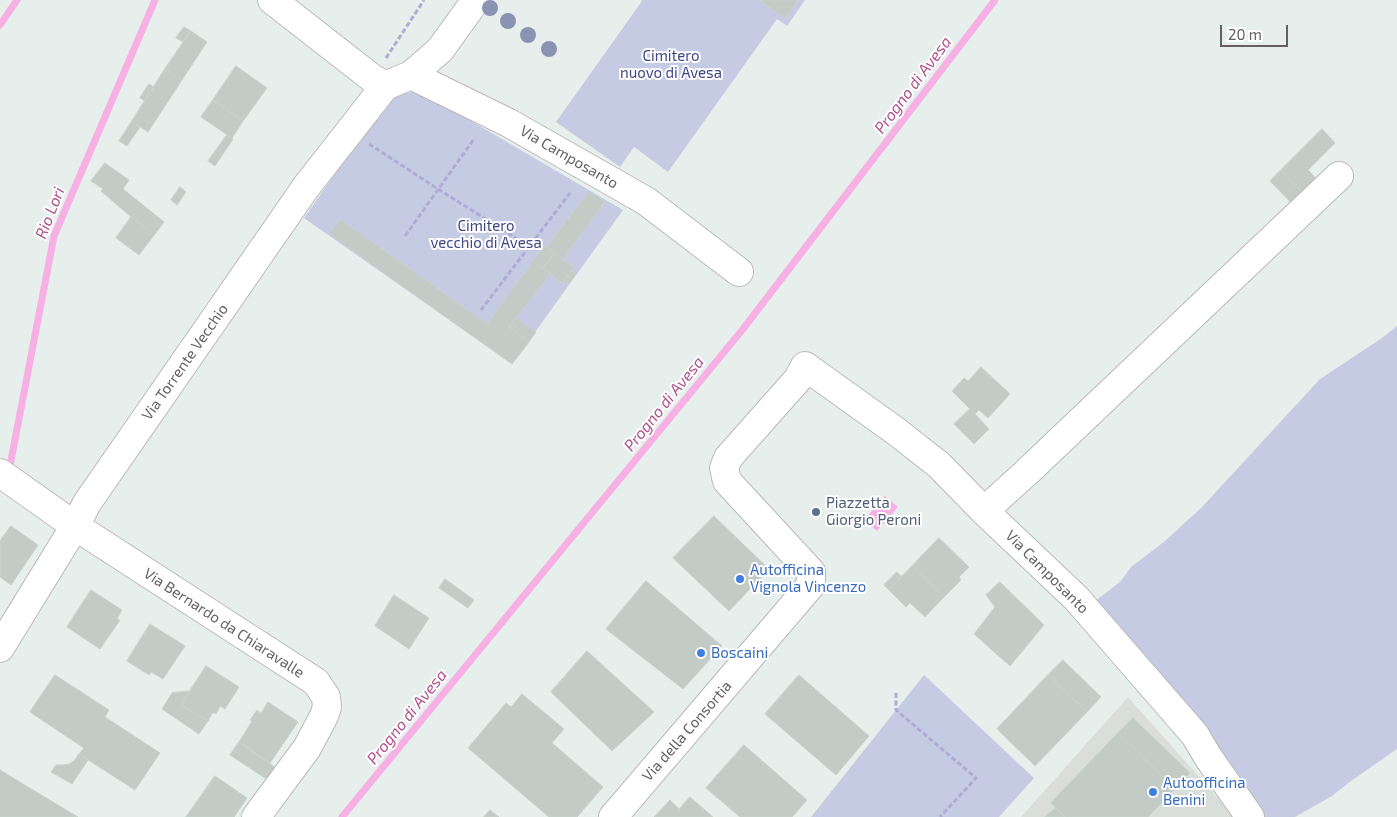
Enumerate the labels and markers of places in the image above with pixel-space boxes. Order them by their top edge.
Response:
place label: Piazzetta Giorgio Peroni [826,494,921,529]
marker: Piazzetta Giorgio Peroni [810,506,822,518]
place label: Autofficina Vignola Vincenzo [750,561,866,596]
marker: Autofficina Vignola Vincenzo [734,573,746,585]
place label: Boscaini [711,644,768,662]
marker: Boscaini [695,647,707,659]
place label: Autoofficina Benini [1163,774,1246,809]
marker: Autoofficina Benini [1147,786,1159,798]

